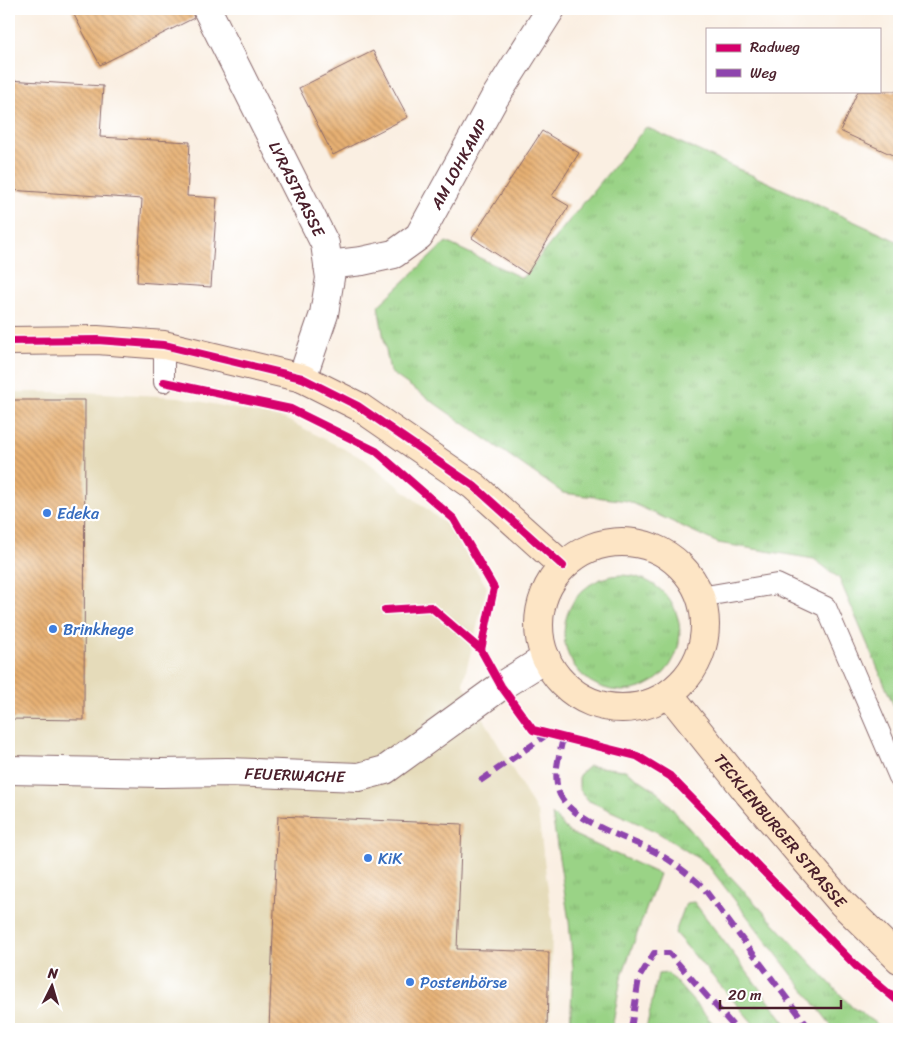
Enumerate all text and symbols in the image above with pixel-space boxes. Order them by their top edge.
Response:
legend [706,28,880,92]
text: Radweg [750,34,800,60]
text: Weg [750,60,777,86]
street label: AM LOHKAMP [422,113,496,216]
street label: LYRASTRASSE [260,136,334,243]
place label: Edeka [57,499,100,528]
marker: Edeka [41,507,53,519]
place label: Brinkhege [63,615,134,644]
marker: Brinkhege [47,623,59,635]
street label: TECKLENBURGER STRASSE [706,746,855,915]
street label: FEUERWACHE [244,759,347,791]
place label: KiK [378,844,403,873]
marker: KiK [362,852,374,864]
north arrow [28,960,78,1010]
text: N [46,961,59,986]
place label: Postenbörse [420,968,507,997]
marker: Postenbörse [404,976,416,988]
scale bar [720,978,842,1010]
text: 20 m [728,982,762,1008]

